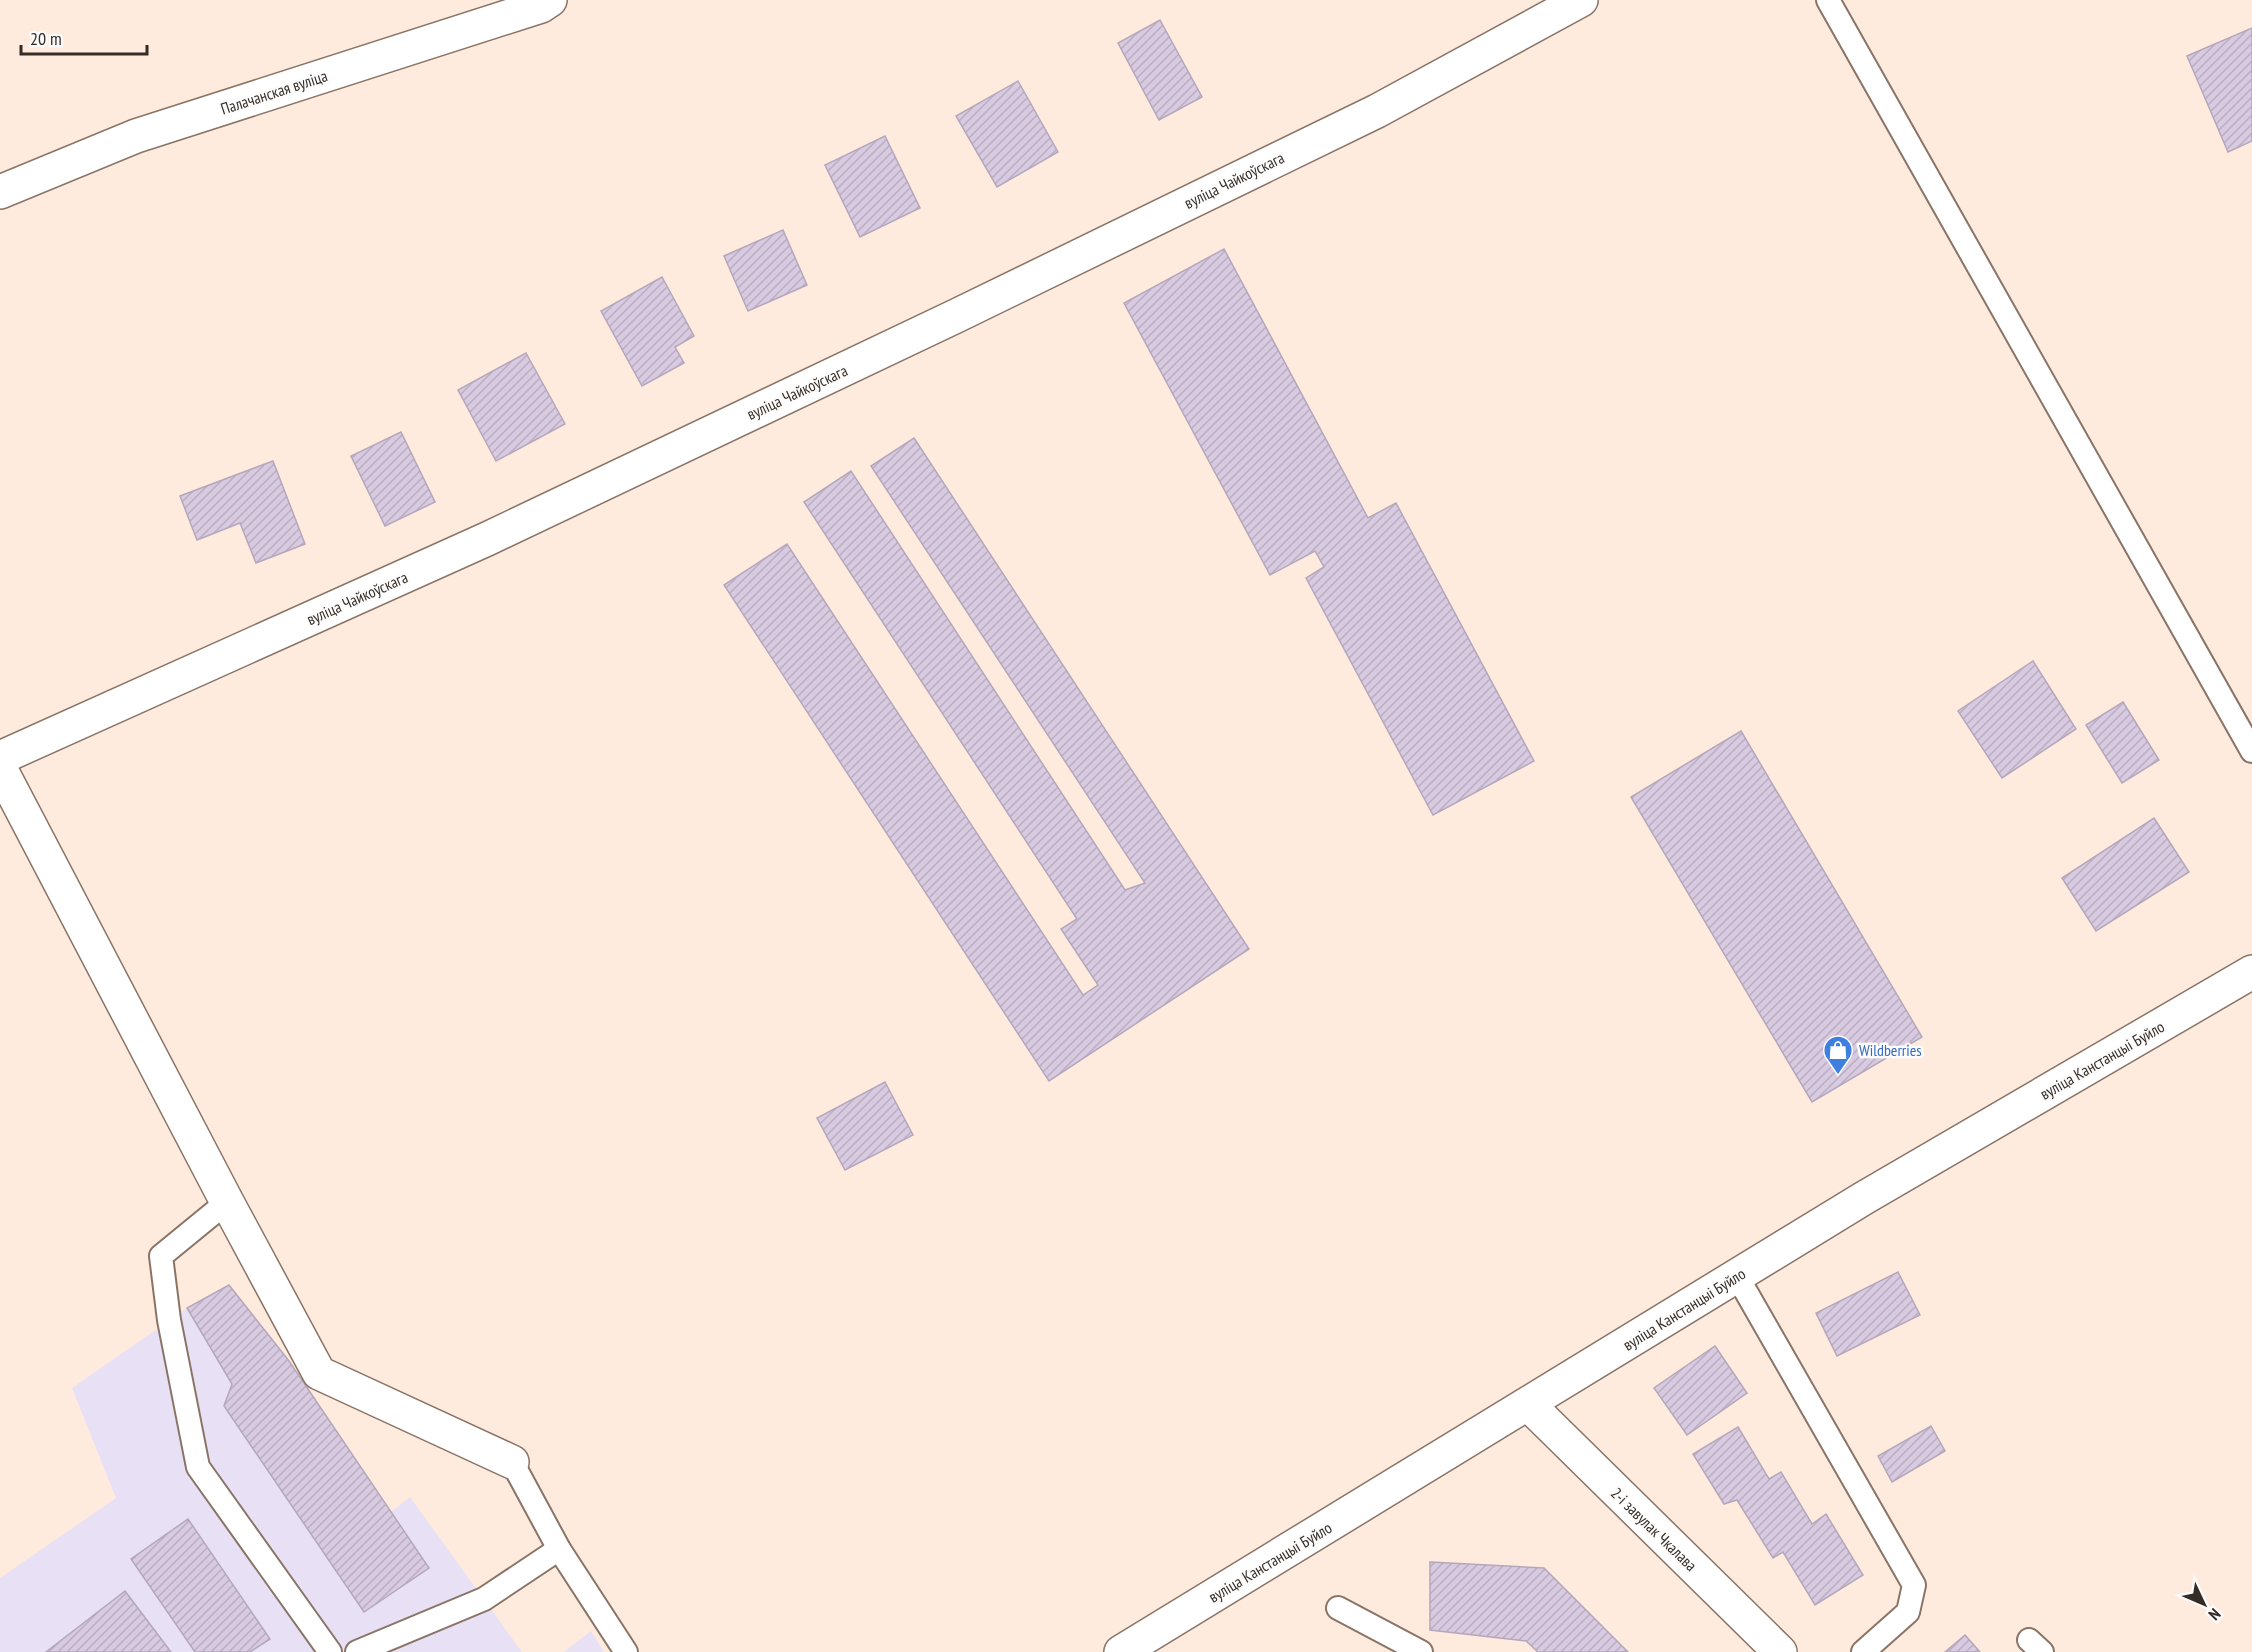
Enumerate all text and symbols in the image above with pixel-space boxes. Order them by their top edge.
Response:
scale bar [21,18,147,56]
text: 20 m [30,27,62,50]
street label: Палачанская вуліца [218,65,330,119]
street label: вуліца Чайкоўскага [1181,147,1287,213]
street label: вуліца Чайкоўскага [744,360,850,424]
street label: вуліца Чайкоўскага [303,567,411,629]
street label: вуліца Канстанцыі Буйло [2036,1016,2168,1104]
shop icon: Wildberries [1822,1034,1854,1076]
place label: Wildberries [1859,1040,1922,1060]
street label: вуліца Канстанцыі Буйло [1619,1263,1749,1355]
street label: 2-і завулак Чкалава [1607,1483,1701,1575]
street label: вуліца Канстанцыі Буйло [1205,1517,1335,1607]
north arrow [2174,1574,2234,1634]
text: N [2205,1604,2225,1624]

